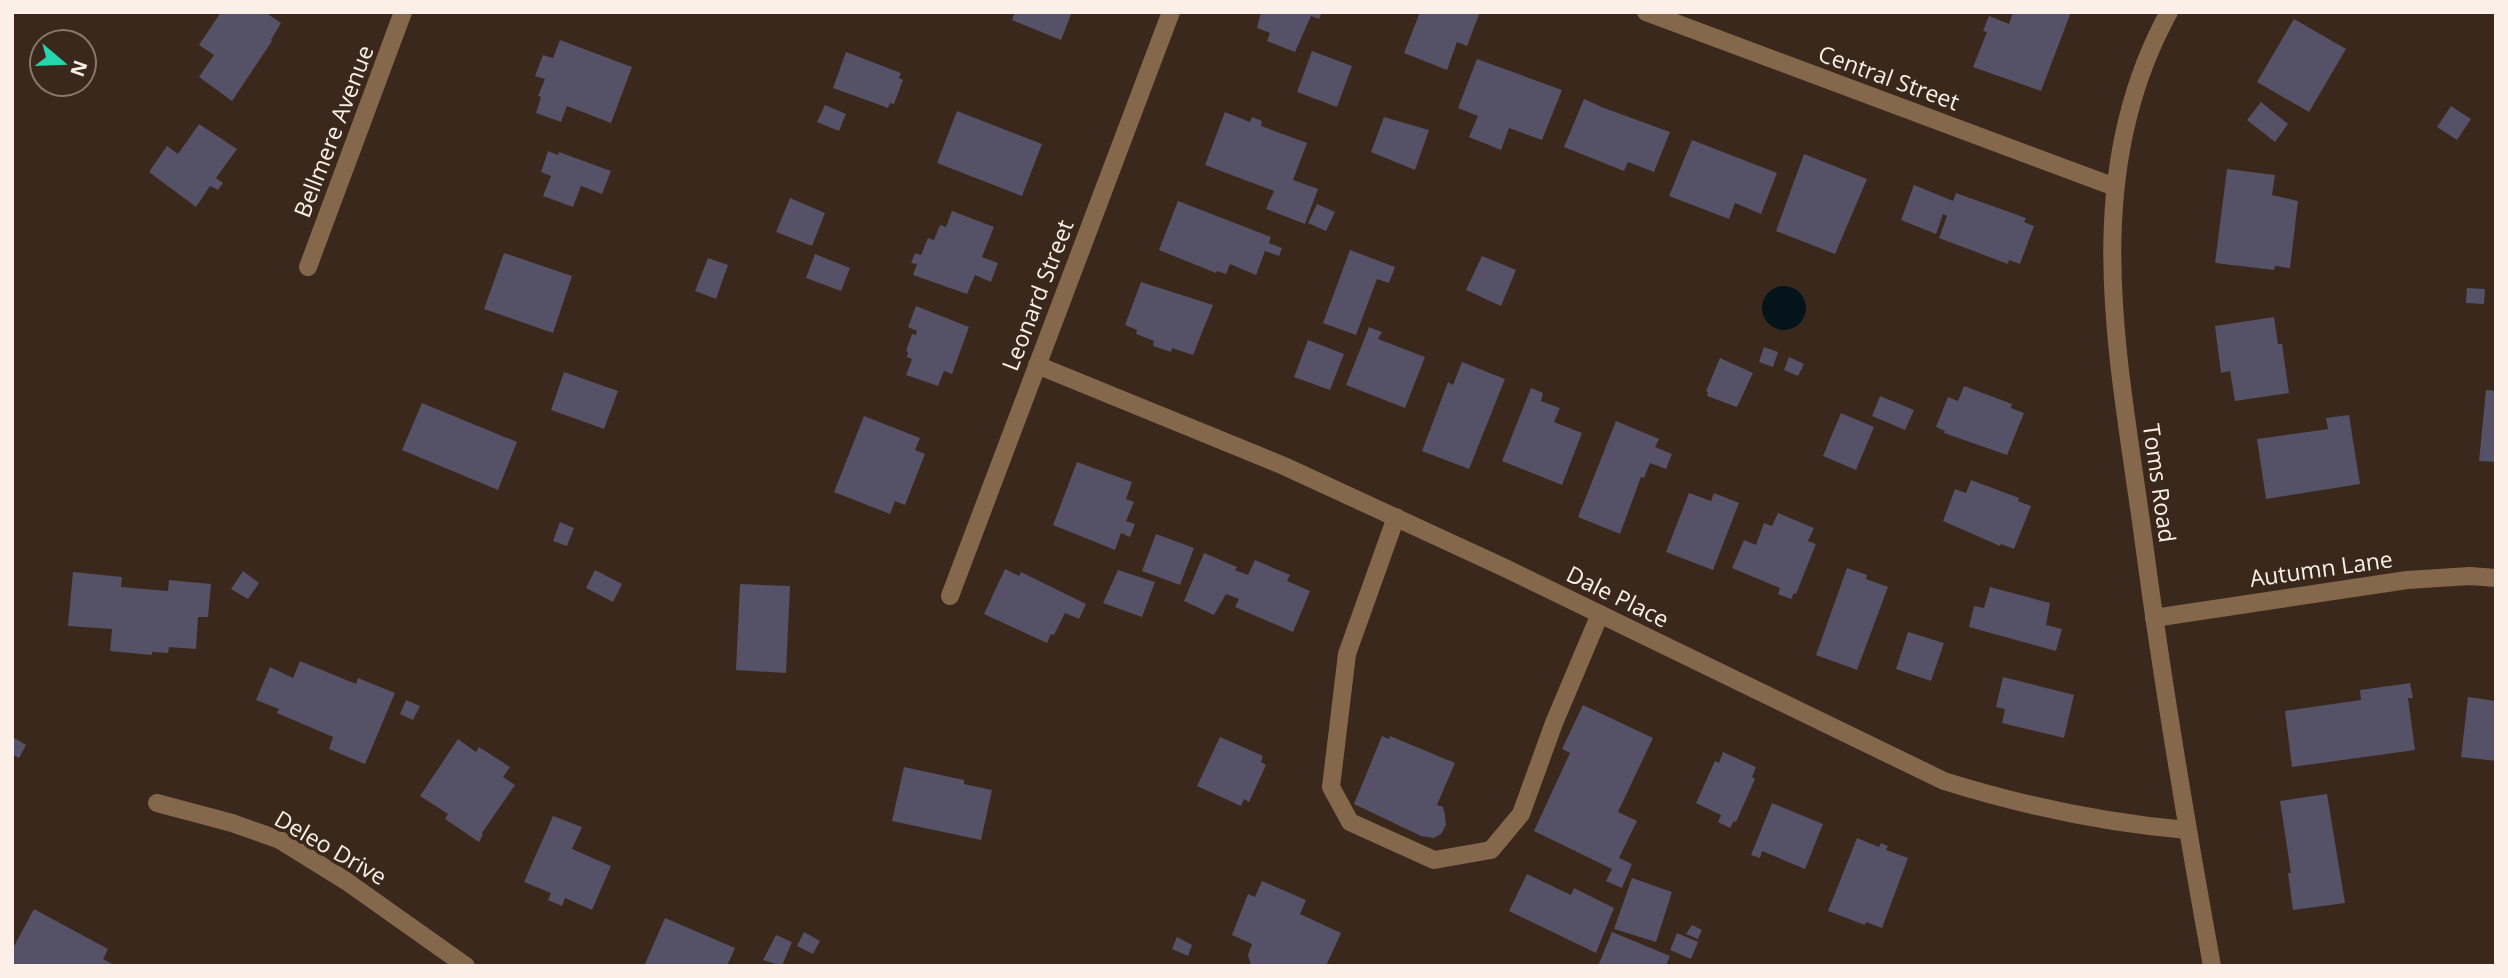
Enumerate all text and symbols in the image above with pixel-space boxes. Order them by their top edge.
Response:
north arrow [28,28,98,98]
street label: Central Street [1814,37,1964,117]
street label: Bellmere Avenue [285,40,381,222]
text: N [64,57,94,80]
street label: Leonard Street [994,215,1080,375]
street label: Toms Road [2136,422,2184,544]
street label: Autumn Lane [2247,542,2395,594]
street label: Dale Place [1561,557,1675,635]
street label: Deleo Drive [269,802,393,892]

